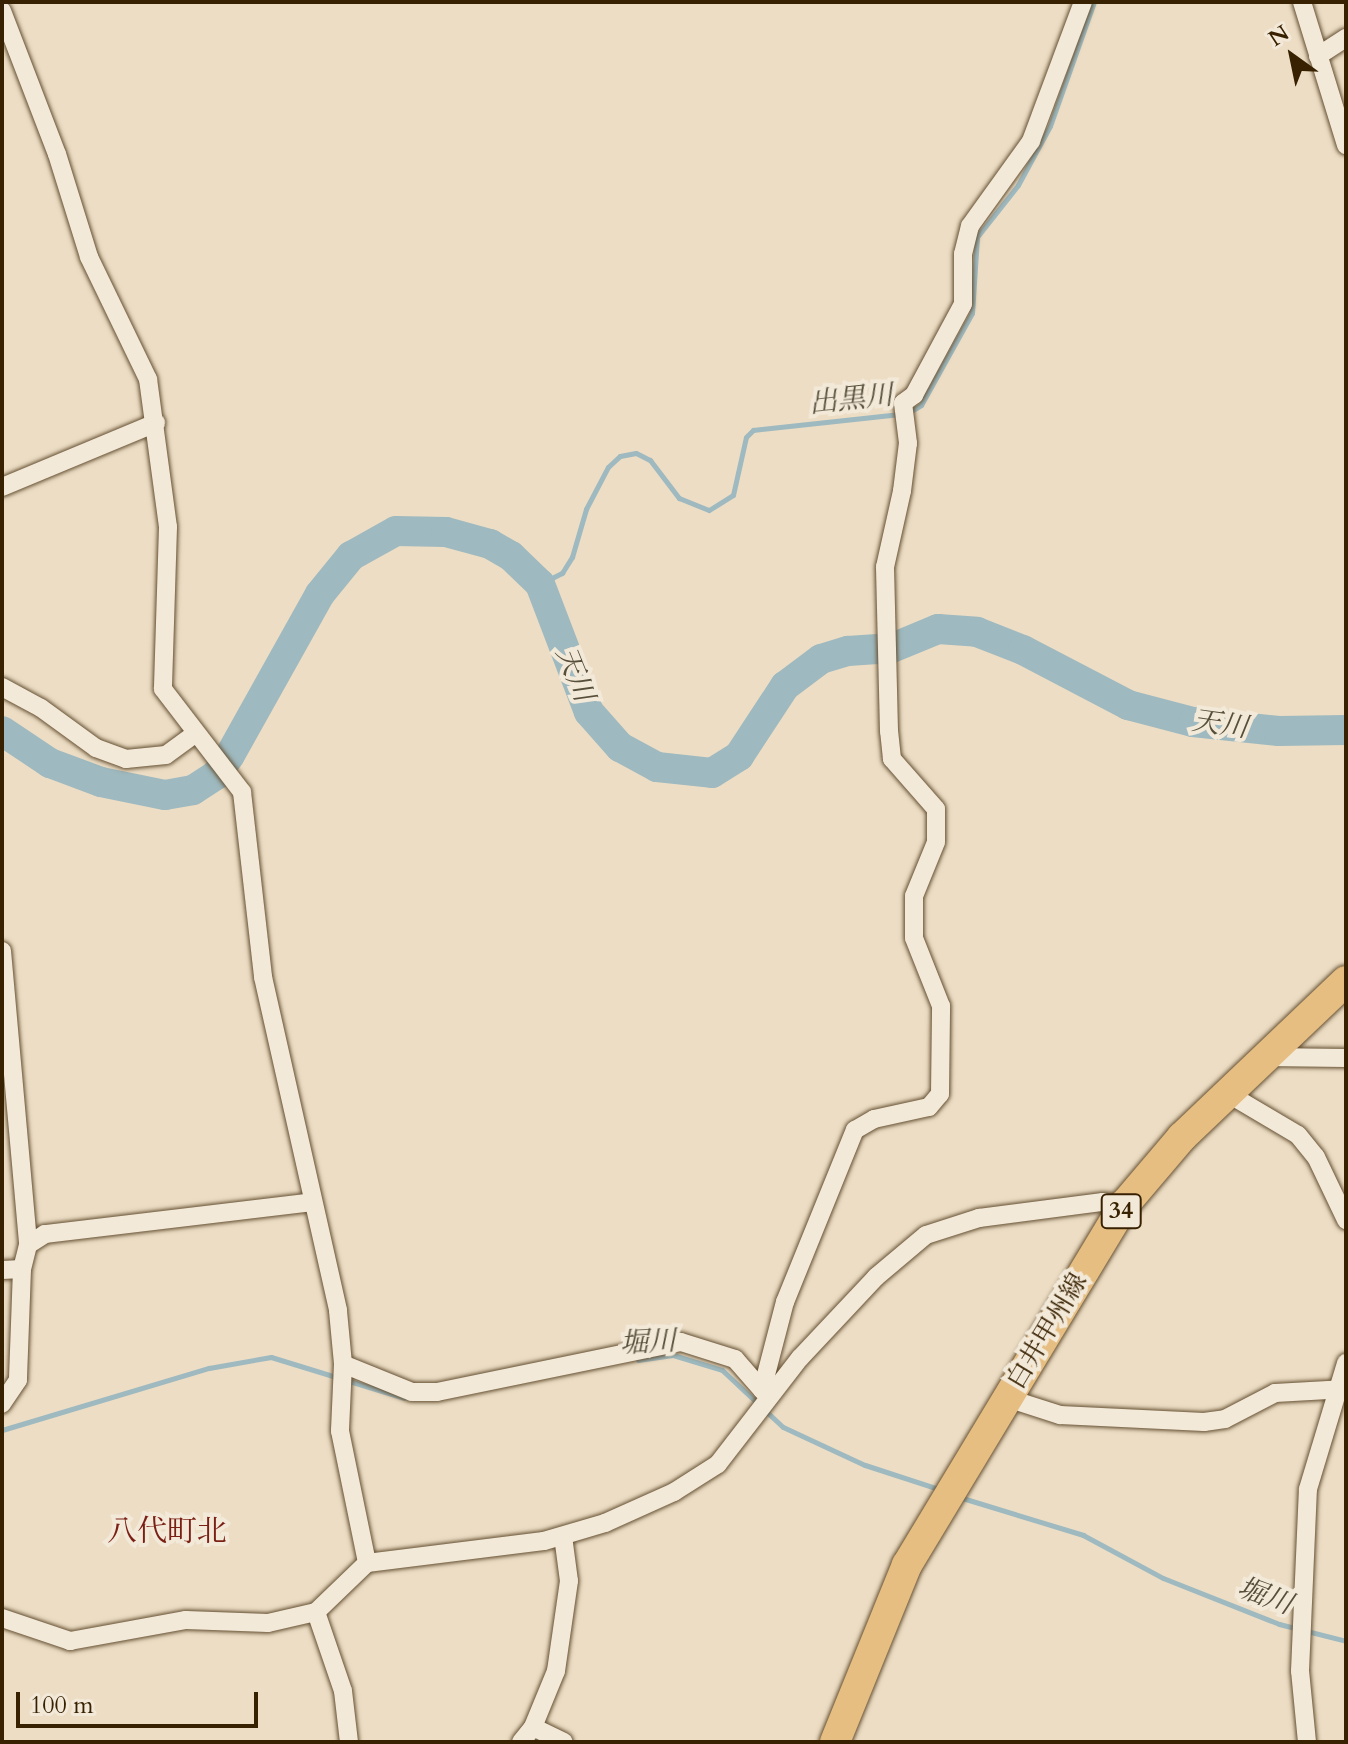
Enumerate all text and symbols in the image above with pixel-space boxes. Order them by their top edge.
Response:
north arrow [1252,16,1332,96]
text: N [1263,18,1295,54]
water label: 出黒川 [807,378,895,420]
water label: 天川 [549,642,601,706]
water label: 天川 [1190,703,1250,745]
road number: 34 [1099,1191,1143,1231]
street label: 白井甲州線 [1000,1267,1094,1395]
water label: 堀川 [619,1324,677,1360]
district label: 八代町北 [107,1514,227,1550]
water label: 堀川 [1233,1571,1297,1621]
scale bar [20,1676,262,1726]
text: 100 m [30,1689,94,1722]

